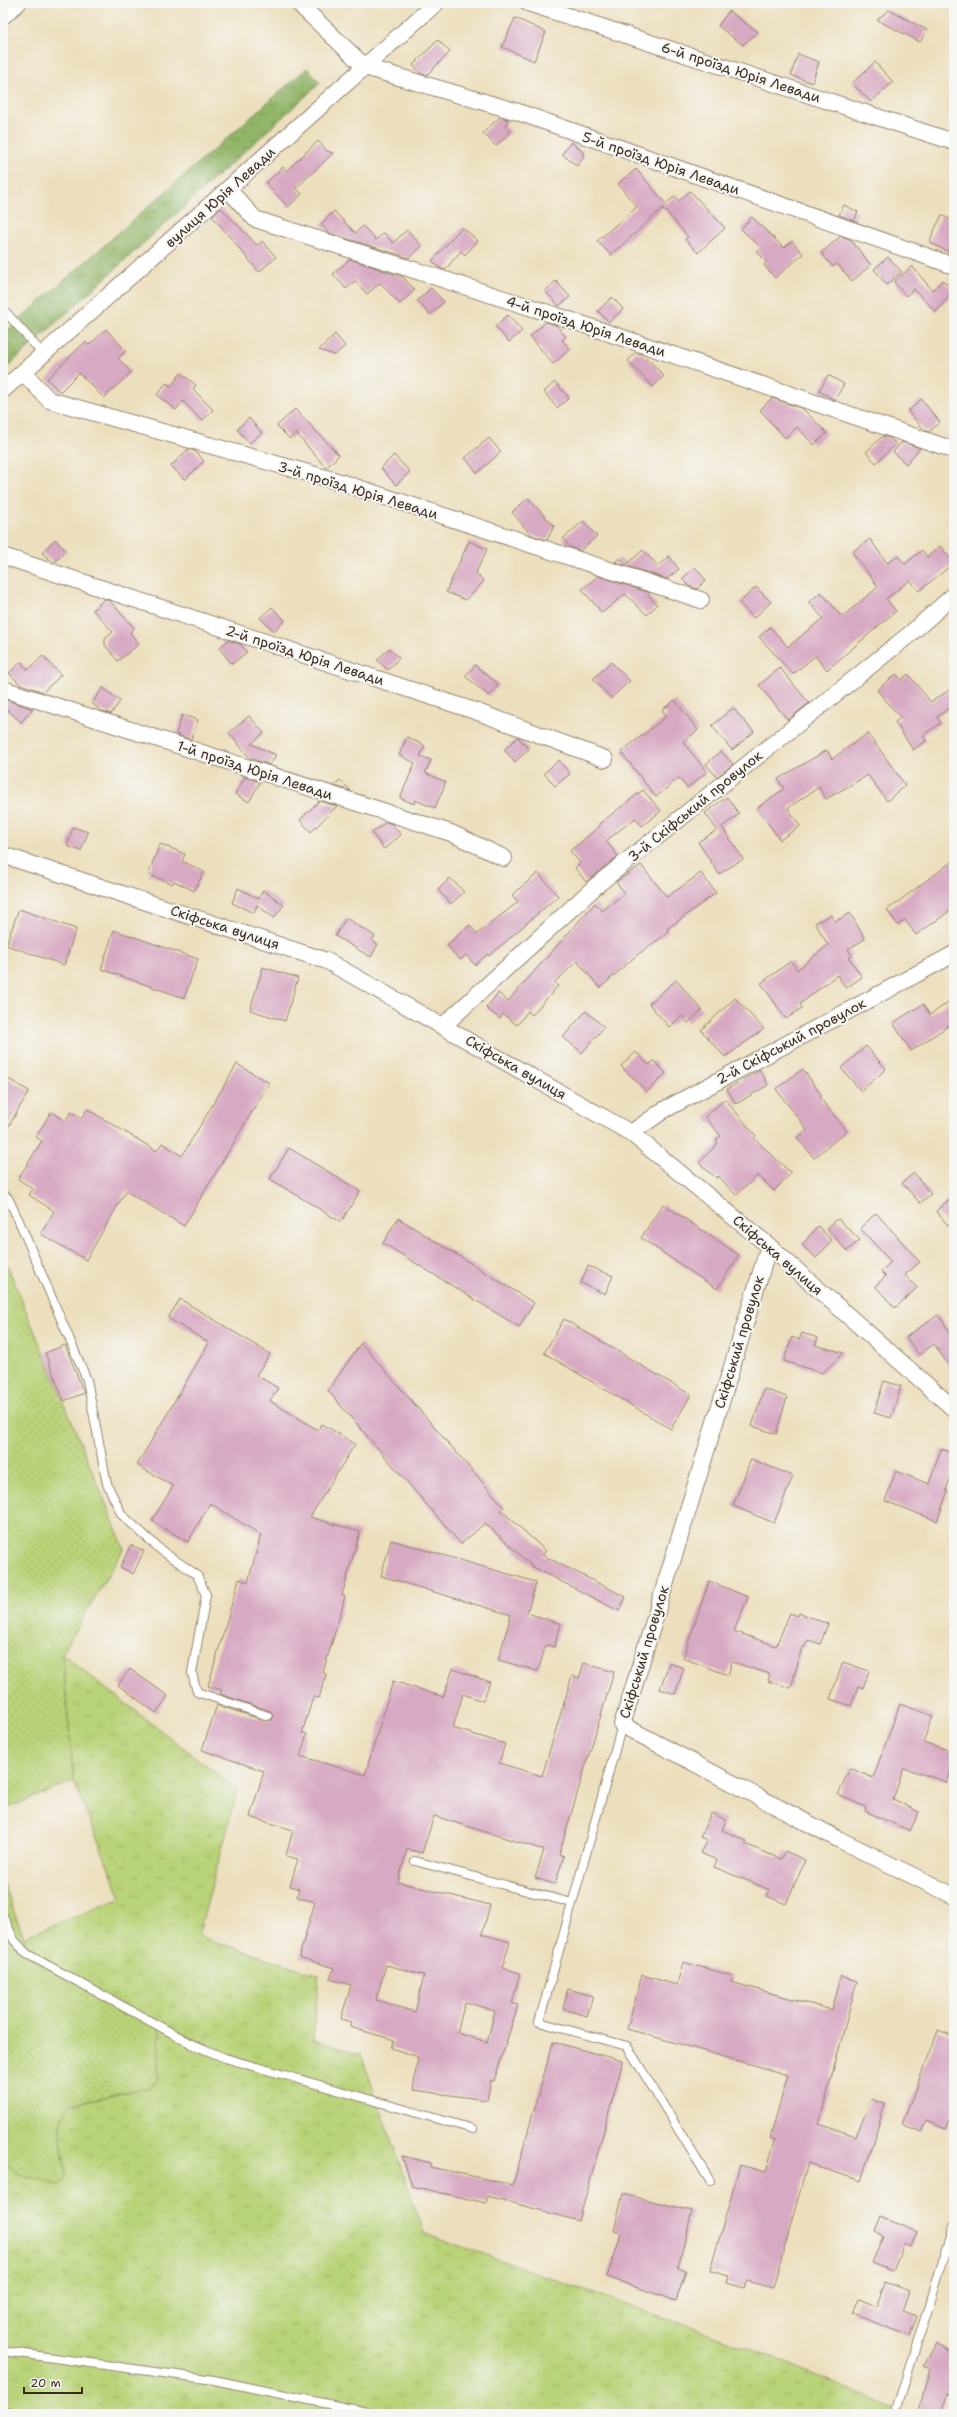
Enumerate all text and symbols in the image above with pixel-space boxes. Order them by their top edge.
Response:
street label: 6-й проїзд Юрія Левади [659,38,823,106]
street label: 5-й проїзд Юрія Левади [580,128,742,198]
street label: вулиця Юрія Левади [161,143,279,251]
street label: 4-й проїзд Юрія Левади [504,292,668,360]
street label: 3-й проїзд Юрія Левади [276,457,440,523]
street label: 2-й проїзд Юрія Левади [223,621,387,689]
street label: 1-й проїзд Юрія Левади [175,736,335,804]
street label: 3-й Скіфський провулок [624,746,766,866]
street label: Скіфська вулиця [168,901,282,953]
street label: 2-й Скіфський провулок [713,994,869,1088]
street label: Скіфська вулиця [462,1031,570,1103]
street label: Скіфська вулиця [729,1211,827,1299]
street label: Скіфський провулок [710,1273,768,1411]
street label: Скіфський провулок [615,1583,673,1721]
scale bar [24,2369,82,2395]
text: 20 m [30,2375,61,2391]

